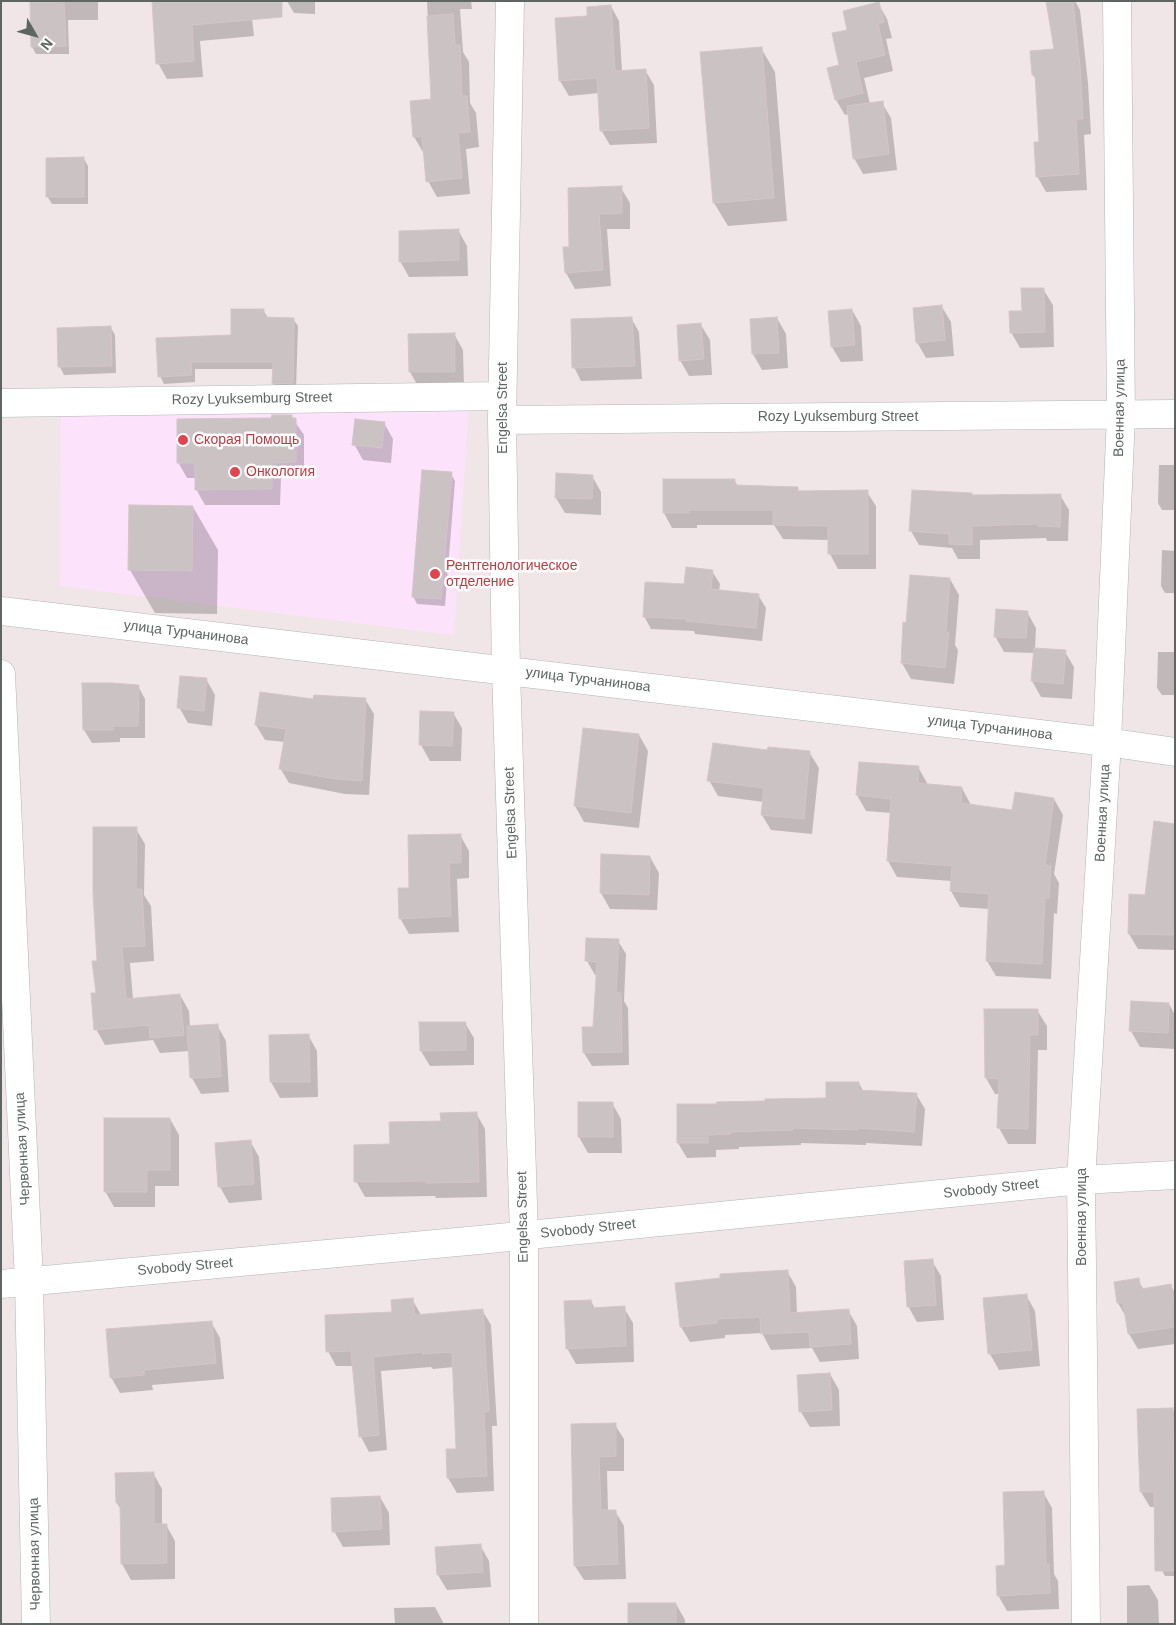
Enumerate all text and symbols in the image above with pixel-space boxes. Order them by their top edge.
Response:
north arrow [10,10,60,60]
text: N [37,35,56,53]
street label: Военная улица [1111,359,1129,457]
street label: Engelsa Street [495,362,511,454]
street label: Rozy Lyuksemburg Street [172,389,332,409]
street label: Rozy Lyuksemburg Street [758,409,918,425]
place label: Скорая Помощь [194,432,299,448]
marker: Скорая Помощь [176,433,190,447]
place label: Онкология [246,464,315,480]
marker: Онкология [228,465,242,479]
place label: Рентгенологическое отделение [446,558,577,590]
marker: Рентгенологическое отделение [428,567,442,581]
street label: улица Турчанинова [123,617,249,649]
street label: улица Турчанинова [525,664,651,696]
street label: улица Турчанинова [927,712,1053,744]
street label: Военная улица [1092,764,1114,862]
street label: Engelsa Street [501,767,521,859]
street label: Червонная улица [12,1092,34,1206]
street label: Военная улица [1074,1168,1090,1266]
street label: Engelsa Street [514,1171,532,1263]
street label: Svobody Street [943,1176,1039,1202]
street label: Svobody Street [540,1216,636,1242]
street label: Svobody Street [137,1254,233,1280]
street label: Червонная улица [26,1497,44,1611]

